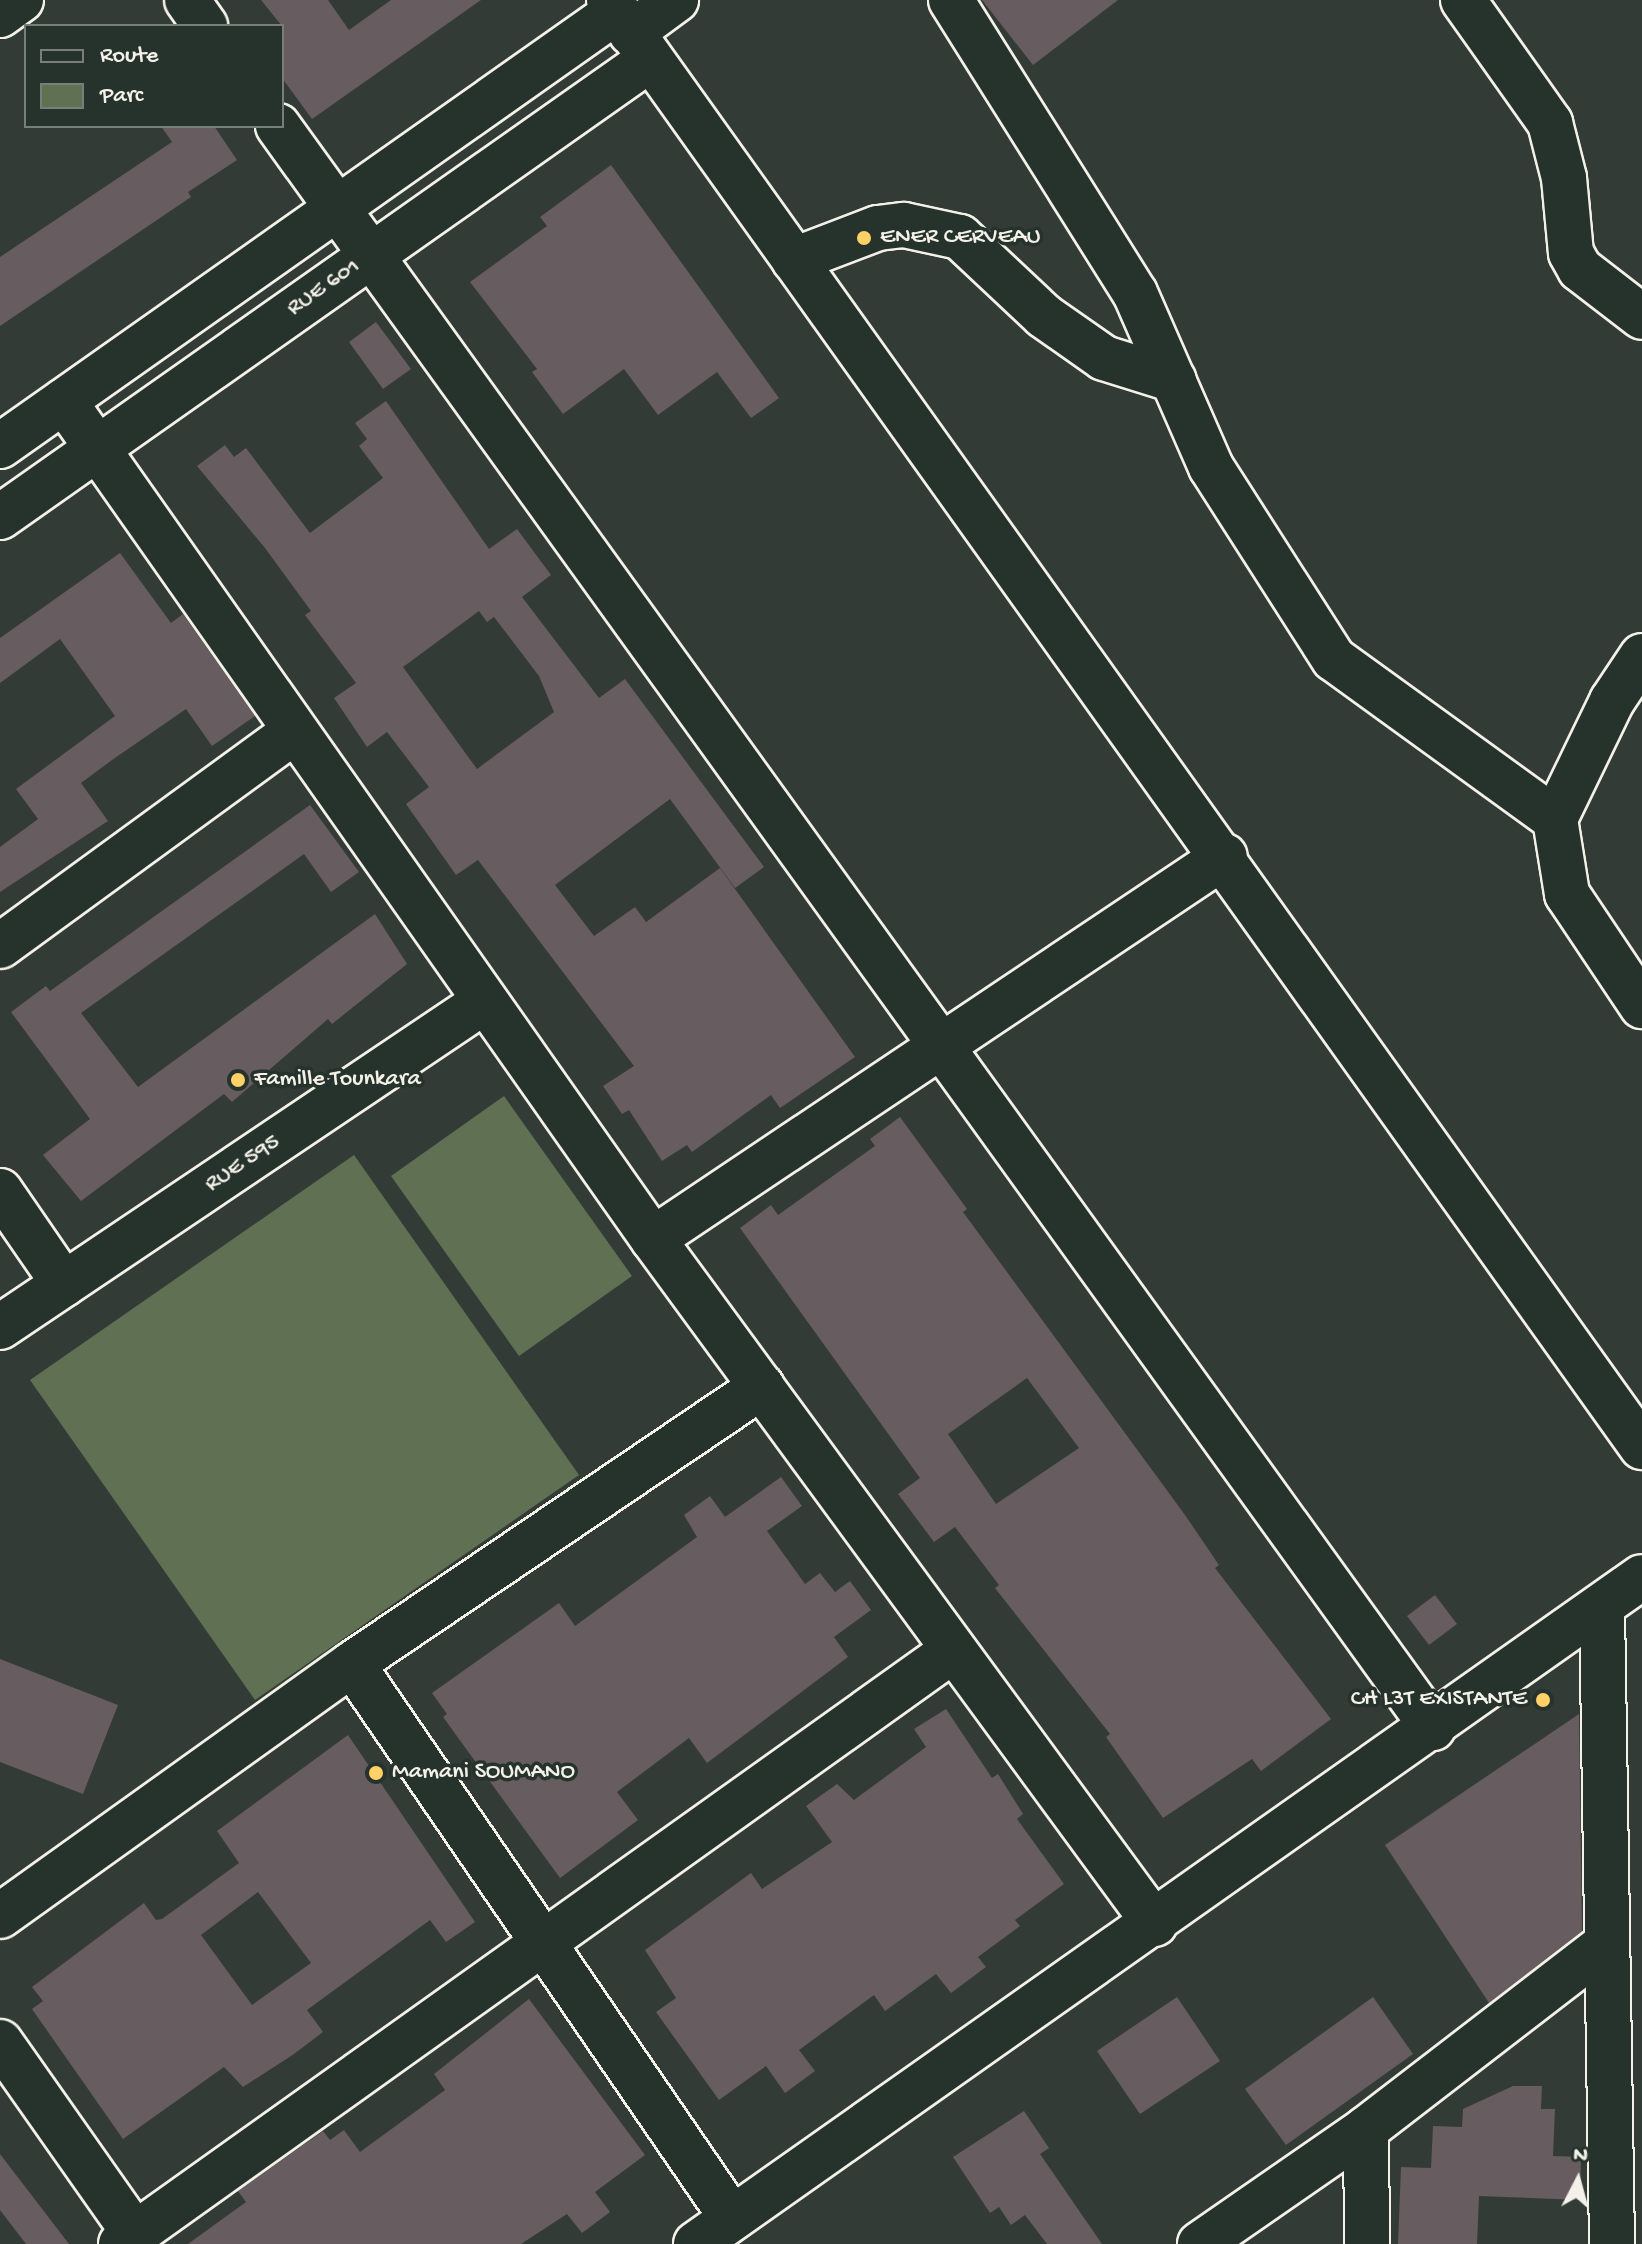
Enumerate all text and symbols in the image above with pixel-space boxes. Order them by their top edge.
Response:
legend [24,24,284,128]
text: Route [100,42,158,71]
text: Parc [100,82,143,111]
place label: ENER CERVEAU [880,224,1041,252]
marker: ENER CERVEAU [855,229,873,247]
street label: RUE 601 [282,253,366,323]
place label: Famille Tounkara [254,1066,421,1094]
marker: Famille Tounkara [229,1071,247,1089]
street label: RUE 595 [200,1128,286,1200]
place label: CH L3T EXISTANTE [1351,1686,1527,1714]
marker: CH L3T EXISTANTE [1534,1691,1552,1709]
place label: Mamani SOUMANO [392,1759,575,1787]
marker: Mamani SOUMANO [367,1764,385,1782]
north arrow [1538,2140,1618,2220]
text: N [1572,2142,1589,2170]

